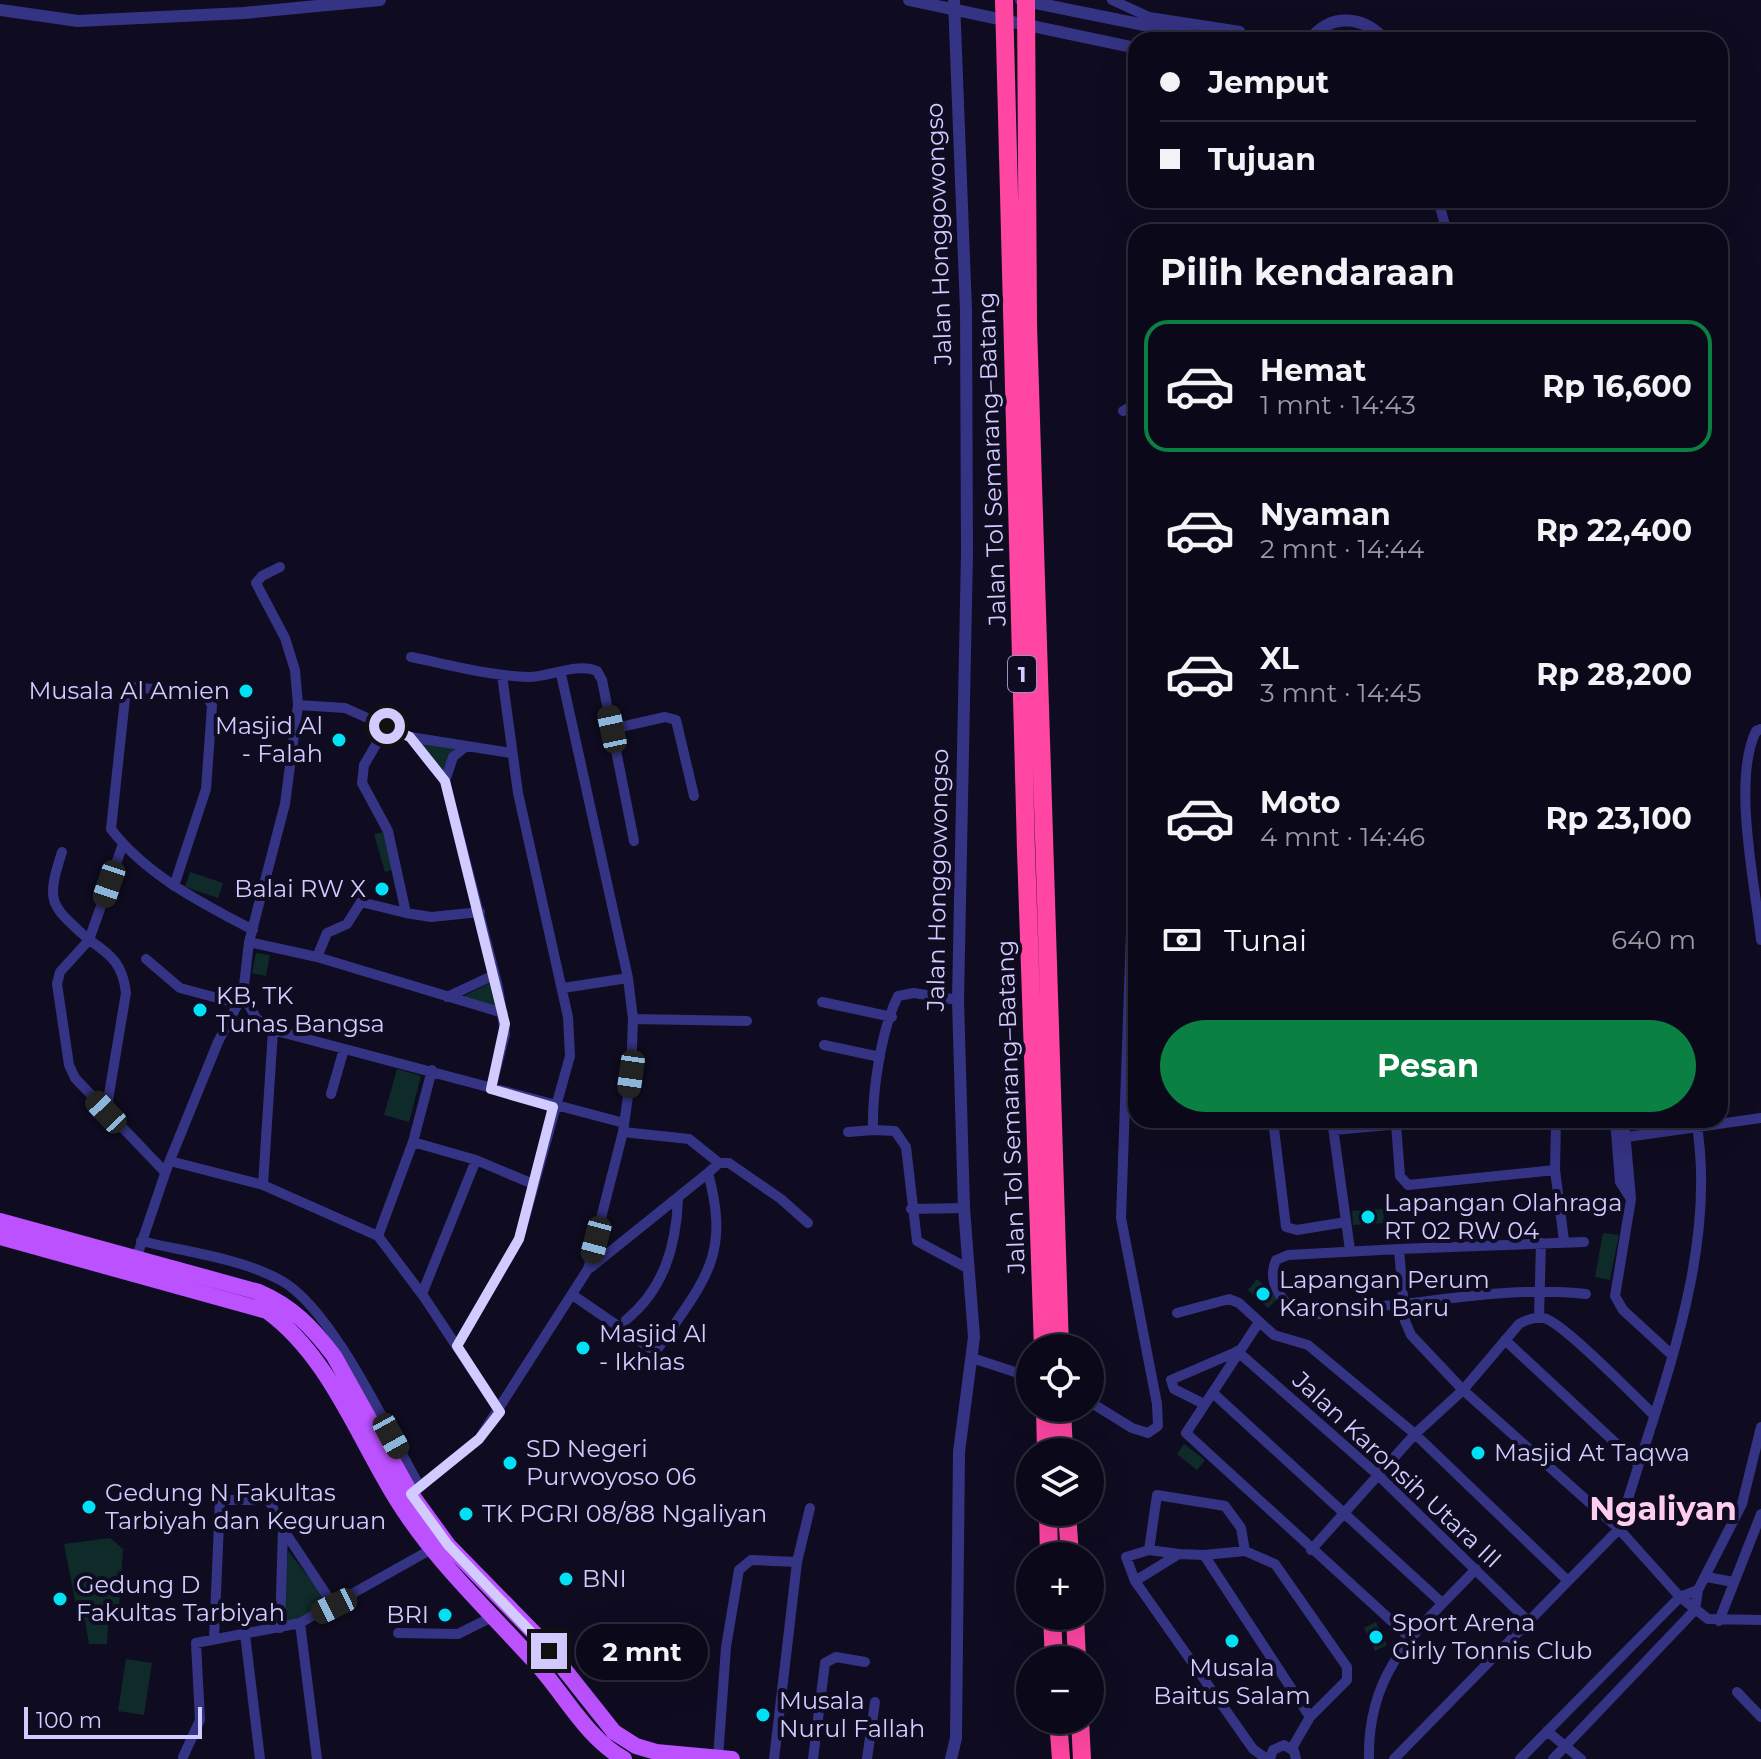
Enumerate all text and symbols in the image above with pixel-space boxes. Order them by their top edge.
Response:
text: Jemput [1208,64,1329,101]
street label: Jalan Honggowongso [919,102,958,367]
text: Tujuan [1208,141,1316,178]
text: Pilih kendaraan [1160,250,1455,294]
street label: Jalan Tol Semarang–Batang [971,291,1012,628]
icon: car [1164,350,1236,422]
text: Hemat [1260,352,1366,389]
text: Rp 16,600 [1542,368,1692,405]
text: 1 mnt · 14:43 [1260,389,1416,421]
icon: car [1164,494,1236,566]
text: Nyaman [1260,496,1391,533]
text: Rp 22,400 [1536,512,1692,549]
text: 2 mnt · 14:44 [1260,533,1424,565]
icon: car [1164,638,1236,710]
text: XL [1260,640,1299,677]
road number: 1 [1008,656,1036,692]
text: Rp 28,200 [1536,656,1692,693]
place label: Musala Al Amien [28,676,230,705]
text: 3 mnt · 14:45 [1260,677,1421,709]
marker: Musala Al Amien [237,682,255,700]
car [595,703,629,755]
route start [369,708,405,744]
place label: Masjid Al - Falah [215,711,323,768]
marker: Masjid Al - Falah [330,731,348,749]
street label: Jalan Honggowongso [921,748,954,1013]
icon: car [1164,782,1236,854]
text: Moto [1260,784,1341,821]
text: Rp 23,100 [1545,800,1692,837]
text: 4 mnt · 14:46 [1260,821,1425,853]
car [90,857,128,911]
place label: Balai RW X [234,874,366,903]
marker: Balai RW X [373,880,391,898]
icon: cash [1160,918,1204,962]
text: Tunai [1224,922,1307,959]
text: 640 m [1611,924,1696,956]
street label: Jalan Tol Semarang–Batang [990,939,1031,1276]
place label: KB, TK Tunas Bangsa [216,981,385,1038]
marker: KB, TK Tunas Bangsa [191,1001,209,1019]
button: Pesan [1160,1020,1696,1112]
car [616,1049,646,1099]
car [81,1086,131,1138]
place label: Lapangan Olahraga RT 02 RW 04 [1384,1188,1622,1245]
marker: Lapangan Olahraga RT 02 RW 04 [1359,1208,1377,1226]
car [578,1214,614,1266]
place label: Lapangan Perum Karonsih Baru [1279,1265,1490,1322]
marker: Lapangan Perum Karonsih Baru [1254,1285,1272,1303]
place label: Masjid Al - Ikhlas [599,1319,707,1376]
map controls [1016,1334,1104,1734]
button: locate [1016,1334,1104,1422]
marker: Masjid Al - Ikhlas [574,1339,592,1357]
street label: Jalan Karonsih Utara III [1286,1365,1508,1574]
car [369,1409,413,1463]
place label: SD Negeri Purwoyoso 06 [526,1434,696,1491]
button: layers [1016,1438,1104,1526]
place label: Masjid At Taqwa [1494,1438,1690,1467]
marker: Masjid At Taqwa [1469,1444,1487,1462]
marker: SD Negeri Purwoyoso 06 [501,1454,519,1472]
place label: Gedung N Fakultas Tarbiyah dan Keguruan [105,1478,386,1535]
district label: Ngaliyan [1589,1489,1737,1528]
marker: Gedung N Fakultas Tarbiyah dan Keguruan [80,1498,98,1516]
place label: TK PGRI 08/88 Ngaliyan [482,1499,767,1528]
marker: TK PGRI 08/88 Ngaliyan [457,1505,475,1523]
button: + [1016,1542,1104,1630]
place label: BNI [582,1564,627,1593]
place label: Gedung D Fakultas Tarbiyah [76,1570,285,1627]
marker: BNI [557,1570,575,1588]
car [307,1585,361,1627]
marker: Gedung D Fakultas Tarbiyah [51,1590,69,1608]
place label: BRI [386,1600,429,1629]
marker: BRI [436,1606,454,1624]
place label: Sport Arena Girly Tonnis Club [1392,1608,1592,1665]
callout: 2 mnt [577,1623,709,1679]
marker: Sport Arena Girly Tonnis Club [1367,1628,1385,1646]
marker: Musala Baitus Salam [1223,1632,1241,1650]
route end [531,1633,567,1669]
text: 2 mnt [602,1636,682,1668]
button: − [1016,1646,1104,1734]
place label: Musala Baitus Salam [1153,1653,1311,1710]
place label: Musala Nurul Fallah [779,1686,925,1743]
scale bar [24,1703,202,1739]
marker: Musala Nurul Fallah [754,1706,772,1724]
text: 100 m [36,1707,102,1734]

